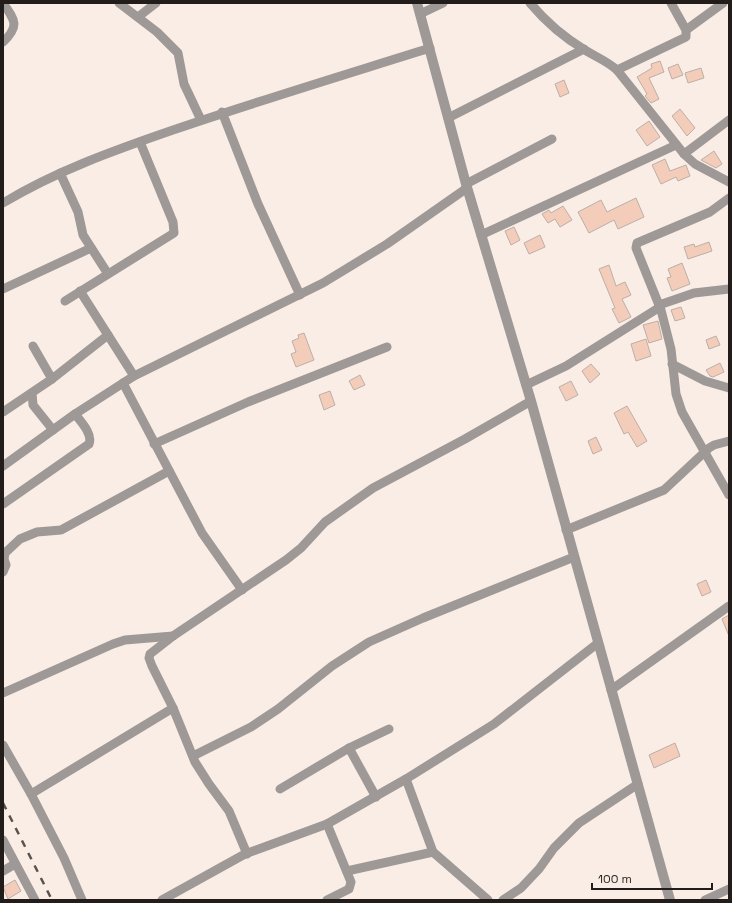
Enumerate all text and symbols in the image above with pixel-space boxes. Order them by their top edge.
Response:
scale bar [592,865,712,891]
text: 100 m [598,871,632,887]

